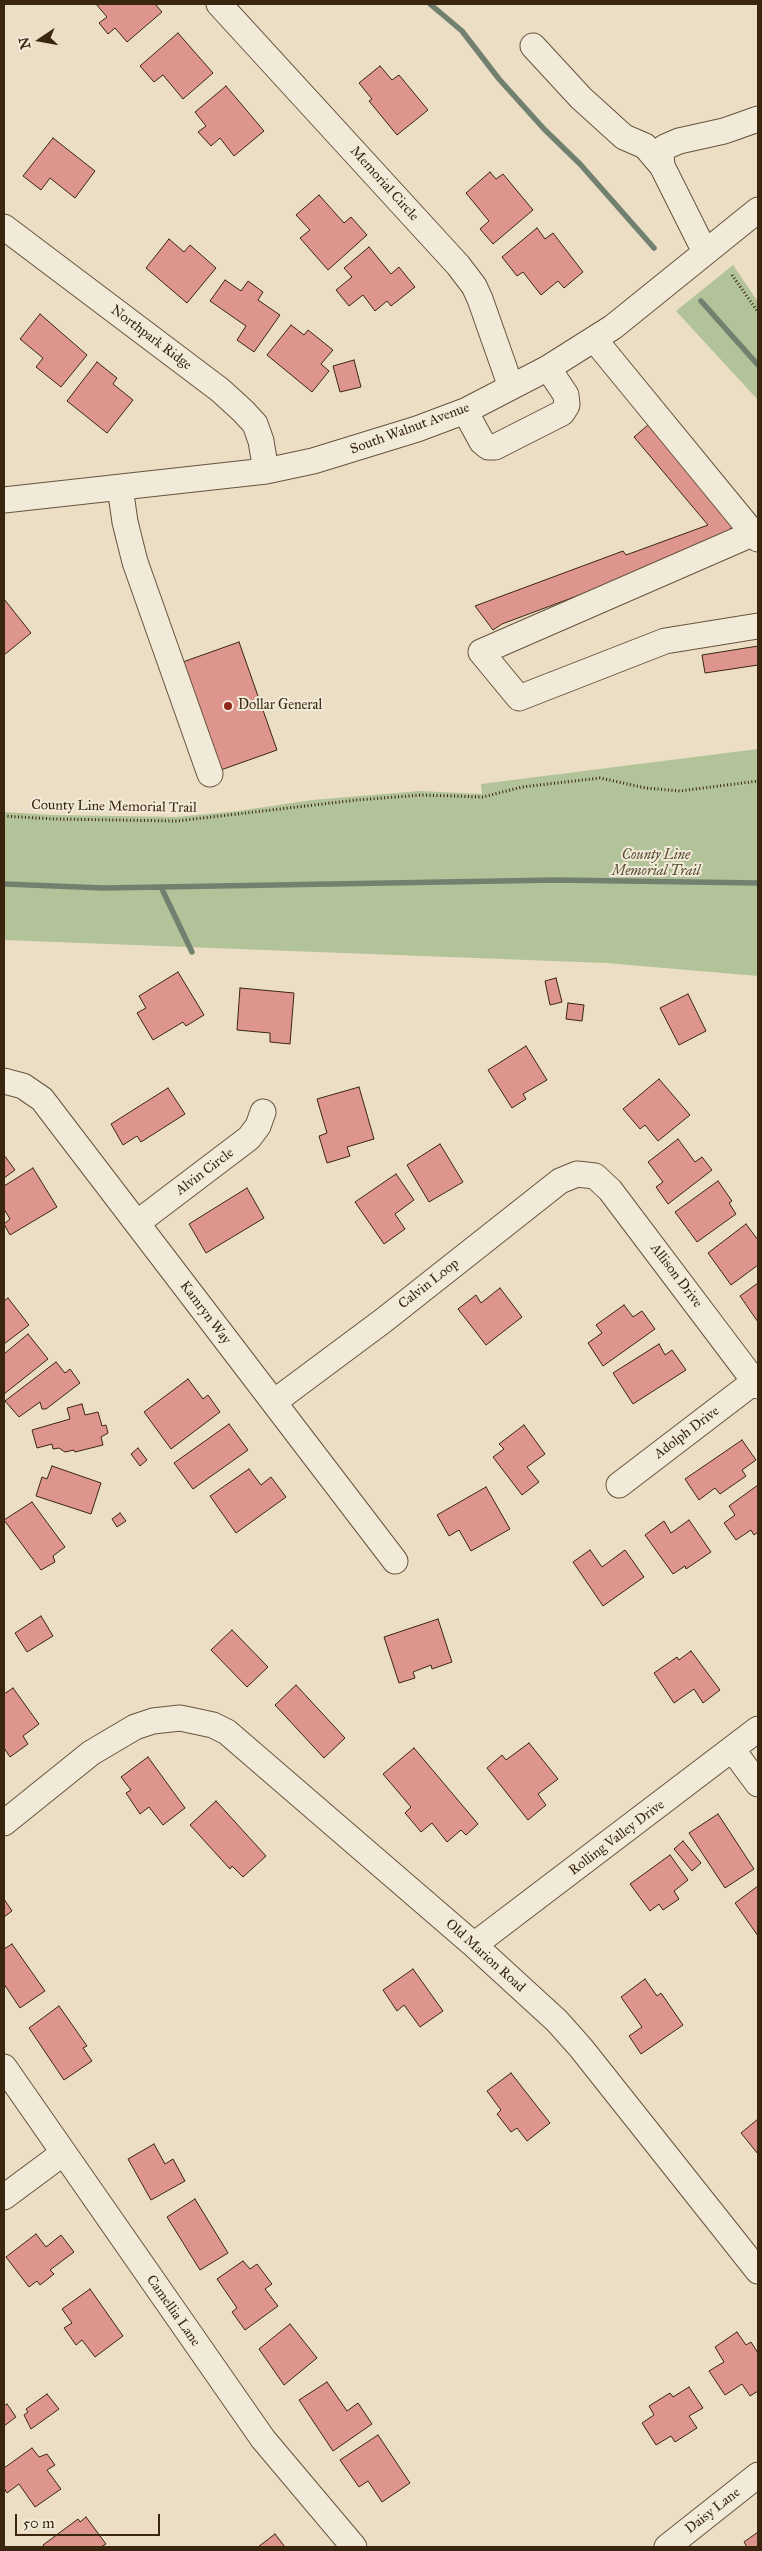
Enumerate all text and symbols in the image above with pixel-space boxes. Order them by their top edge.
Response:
north arrow [15,15,65,65]
text: N [15,36,34,51]
street label: Memorial Circle [346,143,422,225]
street label: Northpark Ridge [107,302,195,374]
street label: South Walnut Avenue [348,400,472,458]
place label: Dollar General [238,698,322,714]
marker: Dollar General [222,700,234,712]
street label: County Line Memorial Trail [31,797,197,817]
park label: County Line Memorial Trail [612,848,700,880]
street label: Alvin Circle [173,1145,237,1199]
street label: Allison Drive [646,1241,706,1311]
street label: Calvin Loop [395,1255,463,1313]
street label: Kamryn Way [176,1278,234,1348]
street label: Adolph Drive [651,1403,723,1463]
street label: Rolling Valley Drive [566,1797,668,1879]
street label: Old Marion Road [442,1916,528,1996]
street label: Camellia Lane [142,2272,204,2350]
street label: Daisy Lane [682,2484,744,2538]
scale bar [18,2504,162,2536]
text: 50 m [23,2514,55,2532]

